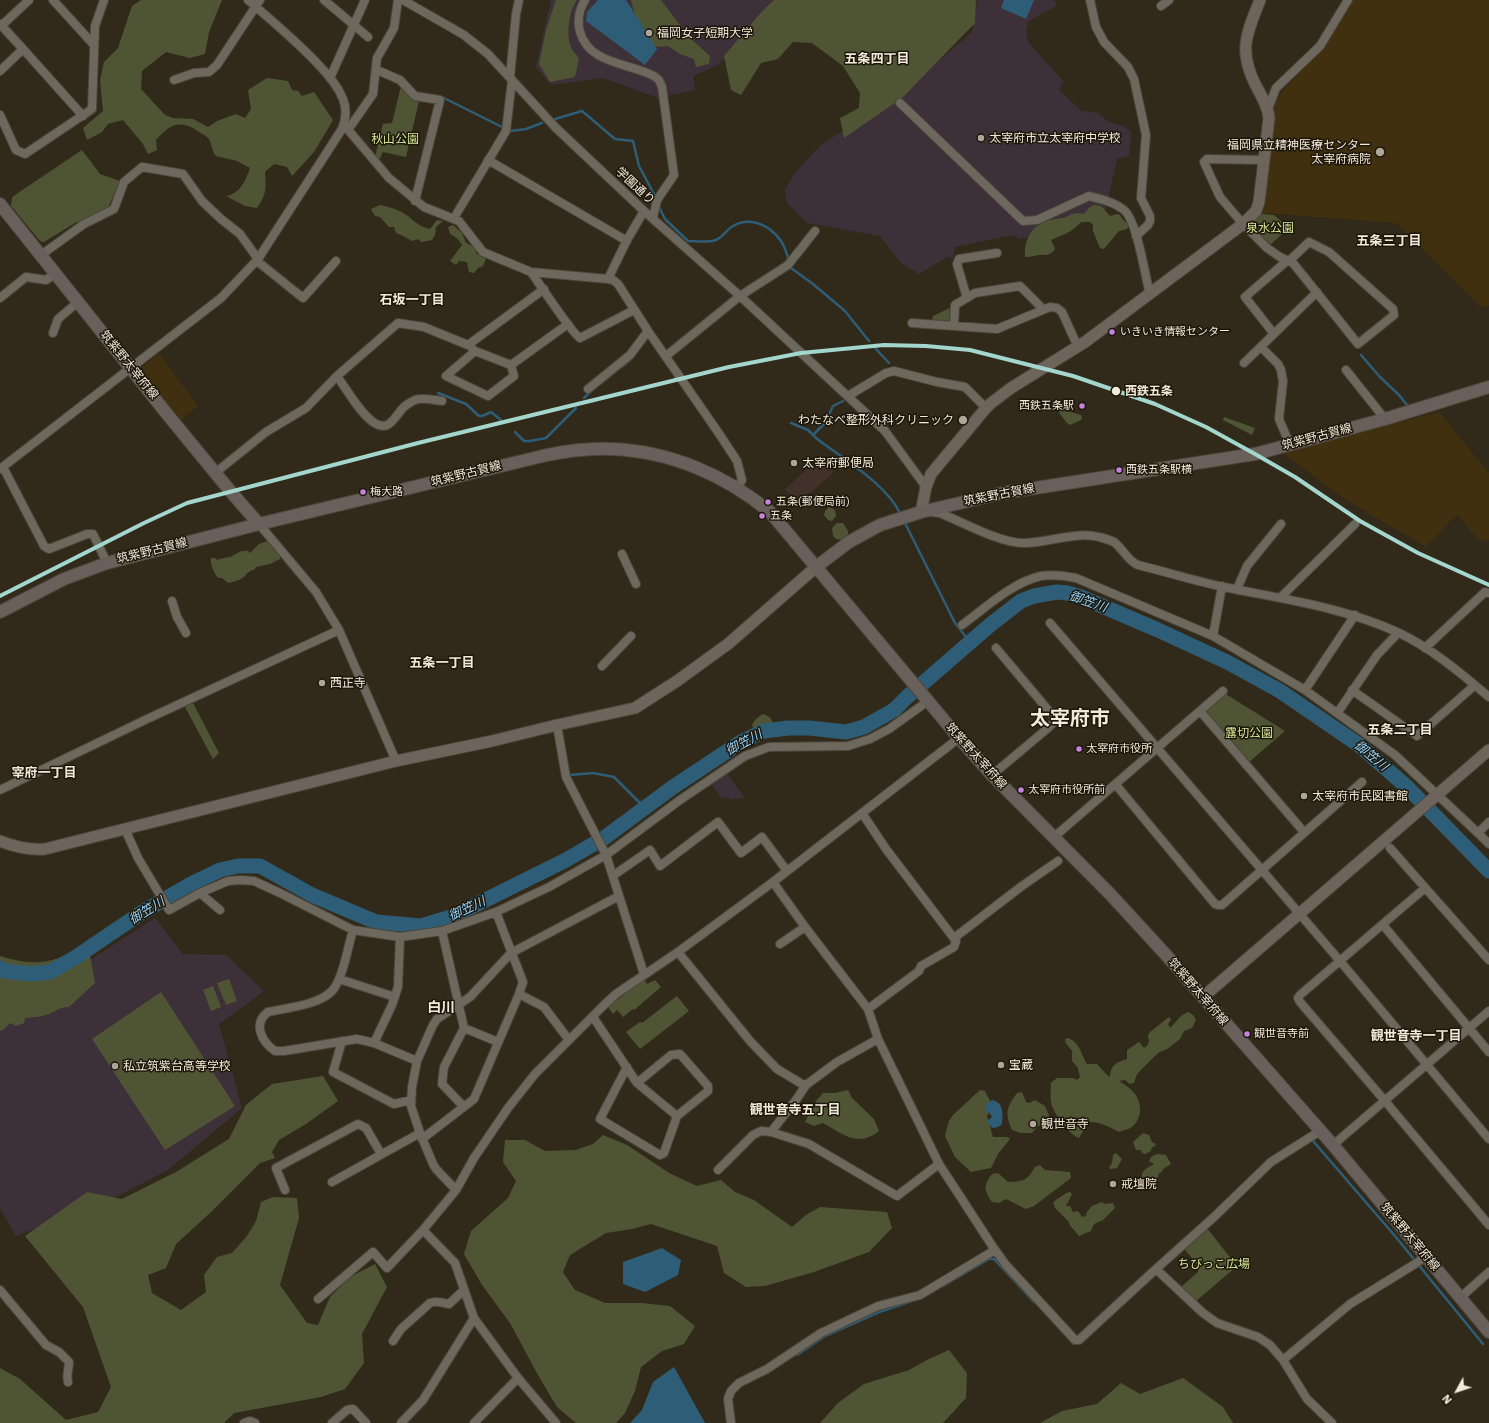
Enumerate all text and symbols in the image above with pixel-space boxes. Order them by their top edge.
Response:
place label: 福岡女子短期大学 [657,26,753,40]
marker: 福岡女子短期大学 [644,28,654,38]
district label: 五条四丁目 [845,51,909,67]
place label: 太宰府市立太宰府中学校 [989,131,1121,145]
park label: 秋山公園 [371,132,419,146]
marker: 太宰府市立太宰府中学校 [976,133,986,143]
place label: 福岡県立精神医療センター 太宰府病院 [1227,138,1371,166]
marker: 福岡県立精神医療センター 太宰府病院 [1374,146,1386,158]
street label: 学園通り [613,164,657,208]
park label: 泉水公園 [1246,221,1294,235]
district label: 五条三丁目 [1357,233,1421,249]
district label: 石坂一丁目 [380,292,444,308]
place label: いきいき情報センター [1120,325,1230,339]
marker: いきいき情報センター [1107,327,1117,337]
street label: 筑紫野太宰府線 [97,328,161,402]
place label: 西鉄五条 [1125,384,1173,398]
marker: 西鉄五条 [1110,385,1122,397]
place label: 西鉄五条駅 [1019,399,1074,413]
marker: 西鉄五条駅 [1077,401,1087,411]
place label: わたなべ整形外科クリニック [798,413,954,427]
marker: わたなべ整形外科クリニック [957,414,969,426]
street label: 筑紫野古賀線 [1280,421,1354,453]
place label: 太宰府郵便局 [802,456,874,470]
street label: 筑紫野古賀線 [429,458,503,490]
marker: 太宰府郵便局 [789,458,799,468]
place label: 西鉄五条駅横 [1126,463,1192,477]
marker: 西鉄五条駅横 [1114,465,1124,475]
street label: 筑紫野古賀線 [962,481,1036,509]
place label: 梅大路 [370,485,403,499]
marker: 梅大路 [358,487,368,497]
place label: 五条(郵便局前) [776,495,850,509]
marker: 五条(郵便局前) [763,497,773,507]
place label: 五条 [770,509,792,523]
marker: 五条 [757,511,767,521]
street label: 筑紫野古賀線 [115,535,189,567]
water label: 御笠川 [1067,588,1109,616]
district label: 五条一丁目 [410,655,474,671]
place label: 西正寺 [330,676,366,690]
marker: 西正寺 [317,678,327,688]
district label: 太宰府市 [1030,707,1110,731]
street label: 筑紫野太宰府線 [943,720,1009,792]
district label: 五条二丁目 [1368,722,1432,738]
park label: 露切公園 [1225,726,1273,740]
water label: 御笠川 [723,727,765,759]
water label: 御笠川 [1351,737,1391,775]
place label: 太宰府市役所 [1086,742,1152,756]
marker: 太宰府市役所 [1074,744,1084,754]
district label: 宰府一丁目 [12,765,76,781]
place label: 太宰府市役所前 [1028,783,1105,797]
marker: 太宰府市役所前 [1016,785,1026,795]
place label: 太宰府市民図書館 [1312,789,1408,803]
marker: 太宰府市民図書館 [1299,791,1309,801]
water label: 御笠川 [126,894,168,928]
water label: 御笠川 [446,894,488,924]
street label: 筑紫野太宰府線 [1165,956,1231,1028]
district label: 白川 [427,1000,455,1016]
place label: 観世音寺前 [1254,1027,1309,1041]
district label: 観世音寺一丁目 [1371,1028,1461,1044]
marker: 観世音寺前 [1242,1029,1252,1039]
place label: 宝蔵 [1009,1058,1033,1072]
place label: 私立筑紫台高等学校 [123,1059,231,1073]
marker: 宝蔵 [996,1060,1006,1070]
marker: 私立筑紫台高等学校 [110,1061,120,1071]
district label: 観世音寺五丁目 [750,1102,840,1118]
place label: 観世音寺 [1041,1117,1089,1131]
marker: 観世音寺 [1028,1119,1038,1129]
place label: 戒壇院 [1121,1177,1157,1191]
marker: 戒壇院 [1108,1179,1118,1189]
street label: 筑紫野太宰府線 [1377,1200,1443,1274]
park label: ちびっこ広場 [1178,1257,1250,1271]
north arrow [1437,1371,1477,1411]
text: N [1440,1392,1455,1406]

